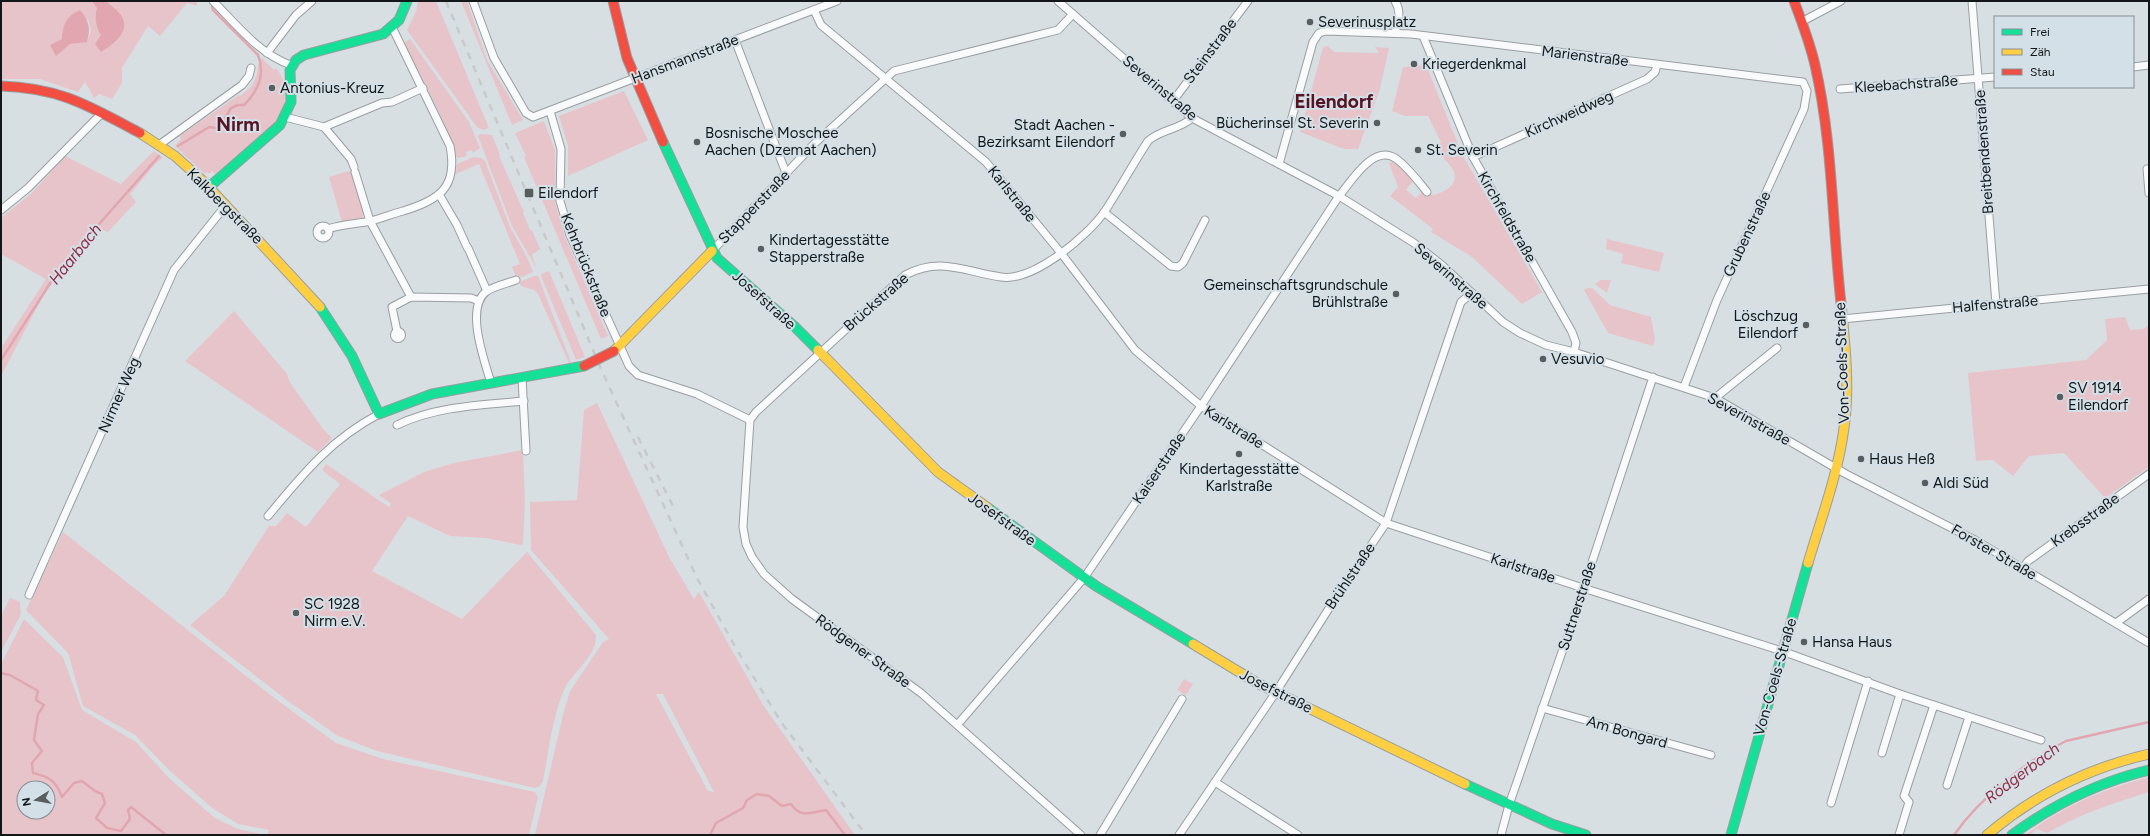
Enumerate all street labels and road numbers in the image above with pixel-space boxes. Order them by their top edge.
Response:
street label: Steinstraße [1180,15,1240,87]
street label: Hansmannstraße [629,30,741,88]
street label: Marienstraße [1540,42,1630,70]
street label: Severinstraße [1119,52,1201,124]
street label: Kleebachstraße [1854,71,1958,97]
street label: Kirchweidweg [1522,87,1616,141]
street label: Breitbendenstraße [1971,89,1997,215]
street label: Karlstraße [984,162,1040,226]
street label: Kalkbergstraße [183,164,267,248]
street label: Stapperstraße [714,166,794,248]
street label: Kirchfeldstraße [1474,168,1540,266]
street label: Grubenstraße [1719,188,1775,280]
street label: Kehrbrückstraße [557,210,615,320]
street label: Severinstraße [1410,239,1492,313]
street label: Josefstraße [729,267,799,333]
street label: Brückstraße [840,269,912,335]
street label: Halfenstraße [1951,291,2039,317]
street label: Von-Coels-Straße [1831,302,1853,424]
street label: Nirmer Weg [94,354,144,436]
street label: Severinstraße [1704,389,1794,449]
street label: Karlstraße [1201,402,1267,452]
street label: Kaiserstraße [1128,429,1190,507]
street label: Josefstraße [965,488,1039,550]
street label: Krebsstraße [2047,489,2123,551]
street label: Forster Straße [1948,520,2040,584]
street label: Brühlstraße [1321,539,1379,613]
street label: Karlstraße [1488,549,1558,587]
street label: Suttnerstraße [1554,559,1600,653]
street label: Rödgener Straße [812,610,914,692]
street label: Von-Coels-Straße [1750,616,1800,738]
street label: Josefstraße [1237,665,1315,717]
street label: Am Bongard [1585,712,1669,752]

